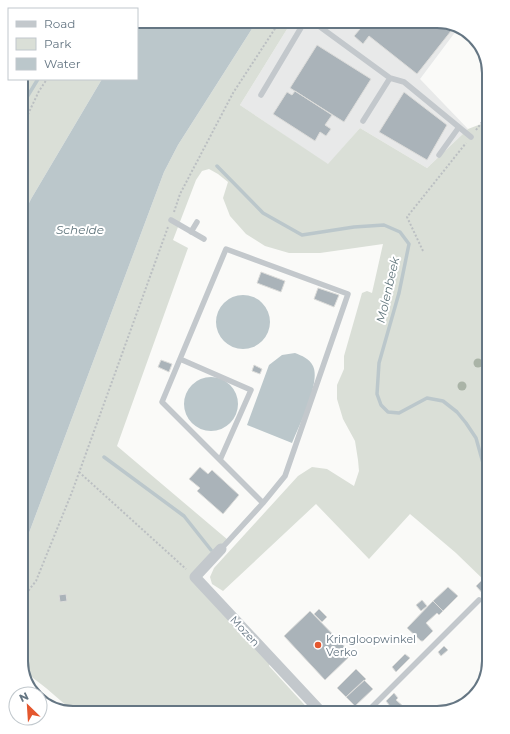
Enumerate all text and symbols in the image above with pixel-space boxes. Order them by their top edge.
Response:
legend [8,8,138,80]
text: Road [44,16,75,31]
text: Park [44,36,72,51]
text: Water [44,56,81,71]
water label: Schelde [56,222,104,237]
water label: Molenbeek [373,255,403,324]
street label: Mozen [227,613,263,649]
place label: Kringloopwinkel Verko [326,632,416,659]
marker: Kringloopwinkel Verko [313,640,323,650]
north arrow [8,686,48,726]
text: N [17,689,31,705]

